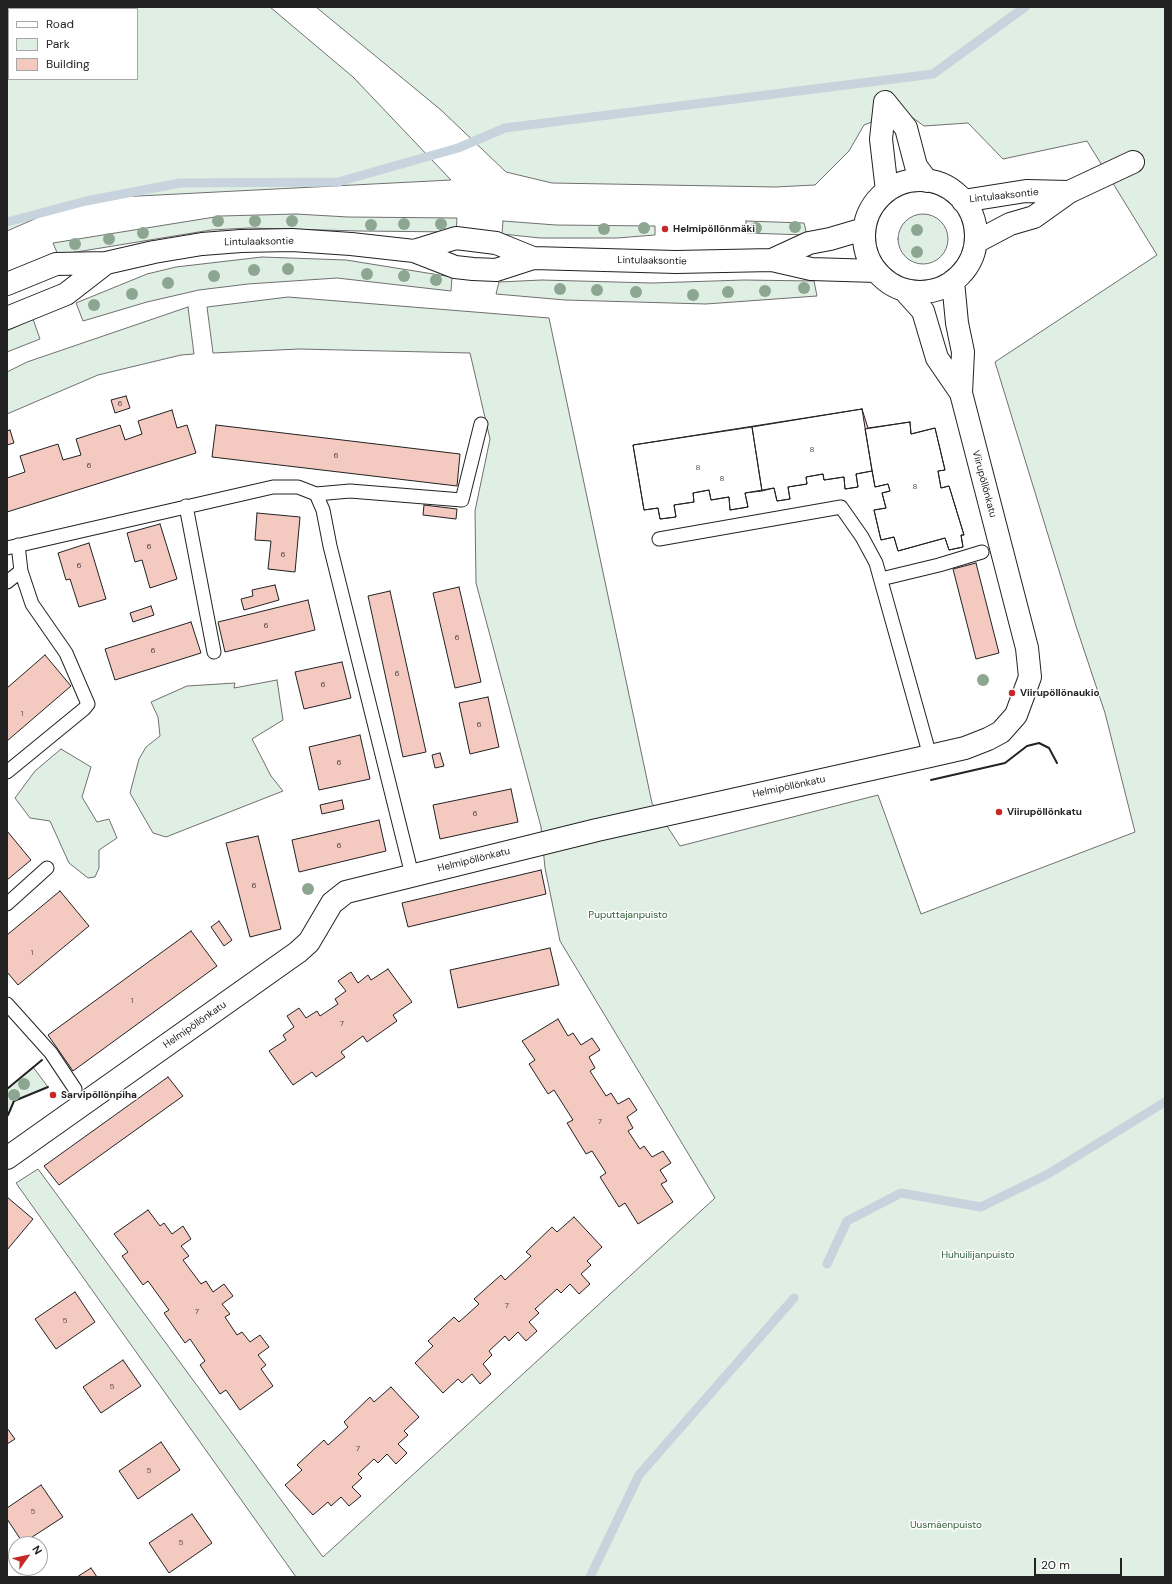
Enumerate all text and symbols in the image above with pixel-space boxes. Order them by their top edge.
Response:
legend [8,8,138,80]
text: Road [46,16,74,32]
text: Park [46,36,70,52]
text: Building [46,56,90,72]
street label: Lintulaaksontie [969,186,1039,206]
place label: Helmipöllönmäki [673,223,755,235]
marker: Helmipöllönmäki [660,224,670,234]
street label: Lintulaaksontie [224,235,294,249]
street label: Lintulaaksontie [617,254,687,268]
house number: 6 [117,399,123,409]
house number: 8 [810,445,814,455]
street label: Viirupöllönkatu [969,449,999,519]
house number: 6 [333,451,339,461]
house number: 6 [86,461,92,471]
house number: 8 [696,463,700,473]
house number: 8 [720,474,724,484]
house number: 8 [913,482,917,492]
house number: 6 [146,542,152,552]
house number: 6 [280,550,286,560]
house number: 6 [76,561,82,571]
house number: 6 [263,621,269,631]
house number: 6 [454,633,460,643]
house number: 6 [150,646,156,656]
house number: 6 [394,669,400,679]
house number: 6 [320,680,326,690]
place label: Viirupöllönaukio [1020,687,1100,699]
marker: Viirupöllönaukio [1007,688,1017,698]
house number: 1 [21,709,23,719]
house number: 6 [476,720,482,730]
house number: 6 [336,758,342,768]
street label: Helmipöllönkatu [751,773,827,801]
place label: Viirupöllönkatu [1007,806,1082,818]
marker: Viirupöllönkatu [994,807,1004,817]
house number: 6 [472,809,478,819]
house number: 6 [336,841,342,851]
street label: Helmipöllönkatu [437,845,511,875]
house number: 6 [251,881,257,891]
park label: Puputtajanpuisto [588,909,668,921]
house number: 1 [31,948,33,958]
house number: 1 [131,996,133,1006]
street label: Helmipöllönkatu [161,999,229,1051]
house number: 7 [340,1019,344,1029]
place label: Sarvipöllönpiha [61,1089,137,1101]
marker: Sarvipöllönpiha [48,1090,58,1100]
house number: 7 [598,1117,602,1127]
park label: Huhuilijanpuisto [941,1249,1015,1261]
house number: 7 [505,1301,509,1311]
house number: 7 [195,1307,199,1317]
house number: 5 [63,1316,67,1326]
house number: 5 [110,1382,114,1392]
house number: 7 [356,1444,360,1454]
house number: 5 [147,1466,151,1476]
house number: 5 [31,1507,35,1517]
park label: Uusmäenpuisto [910,1519,982,1531]
north arrow [8,1536,48,1576]
house number: 5 [179,1538,183,1548]
text: N [29,1543,45,1557]
scale bar [1036,1550,1124,1576]
text: 20 m [1041,1557,1070,1573]

